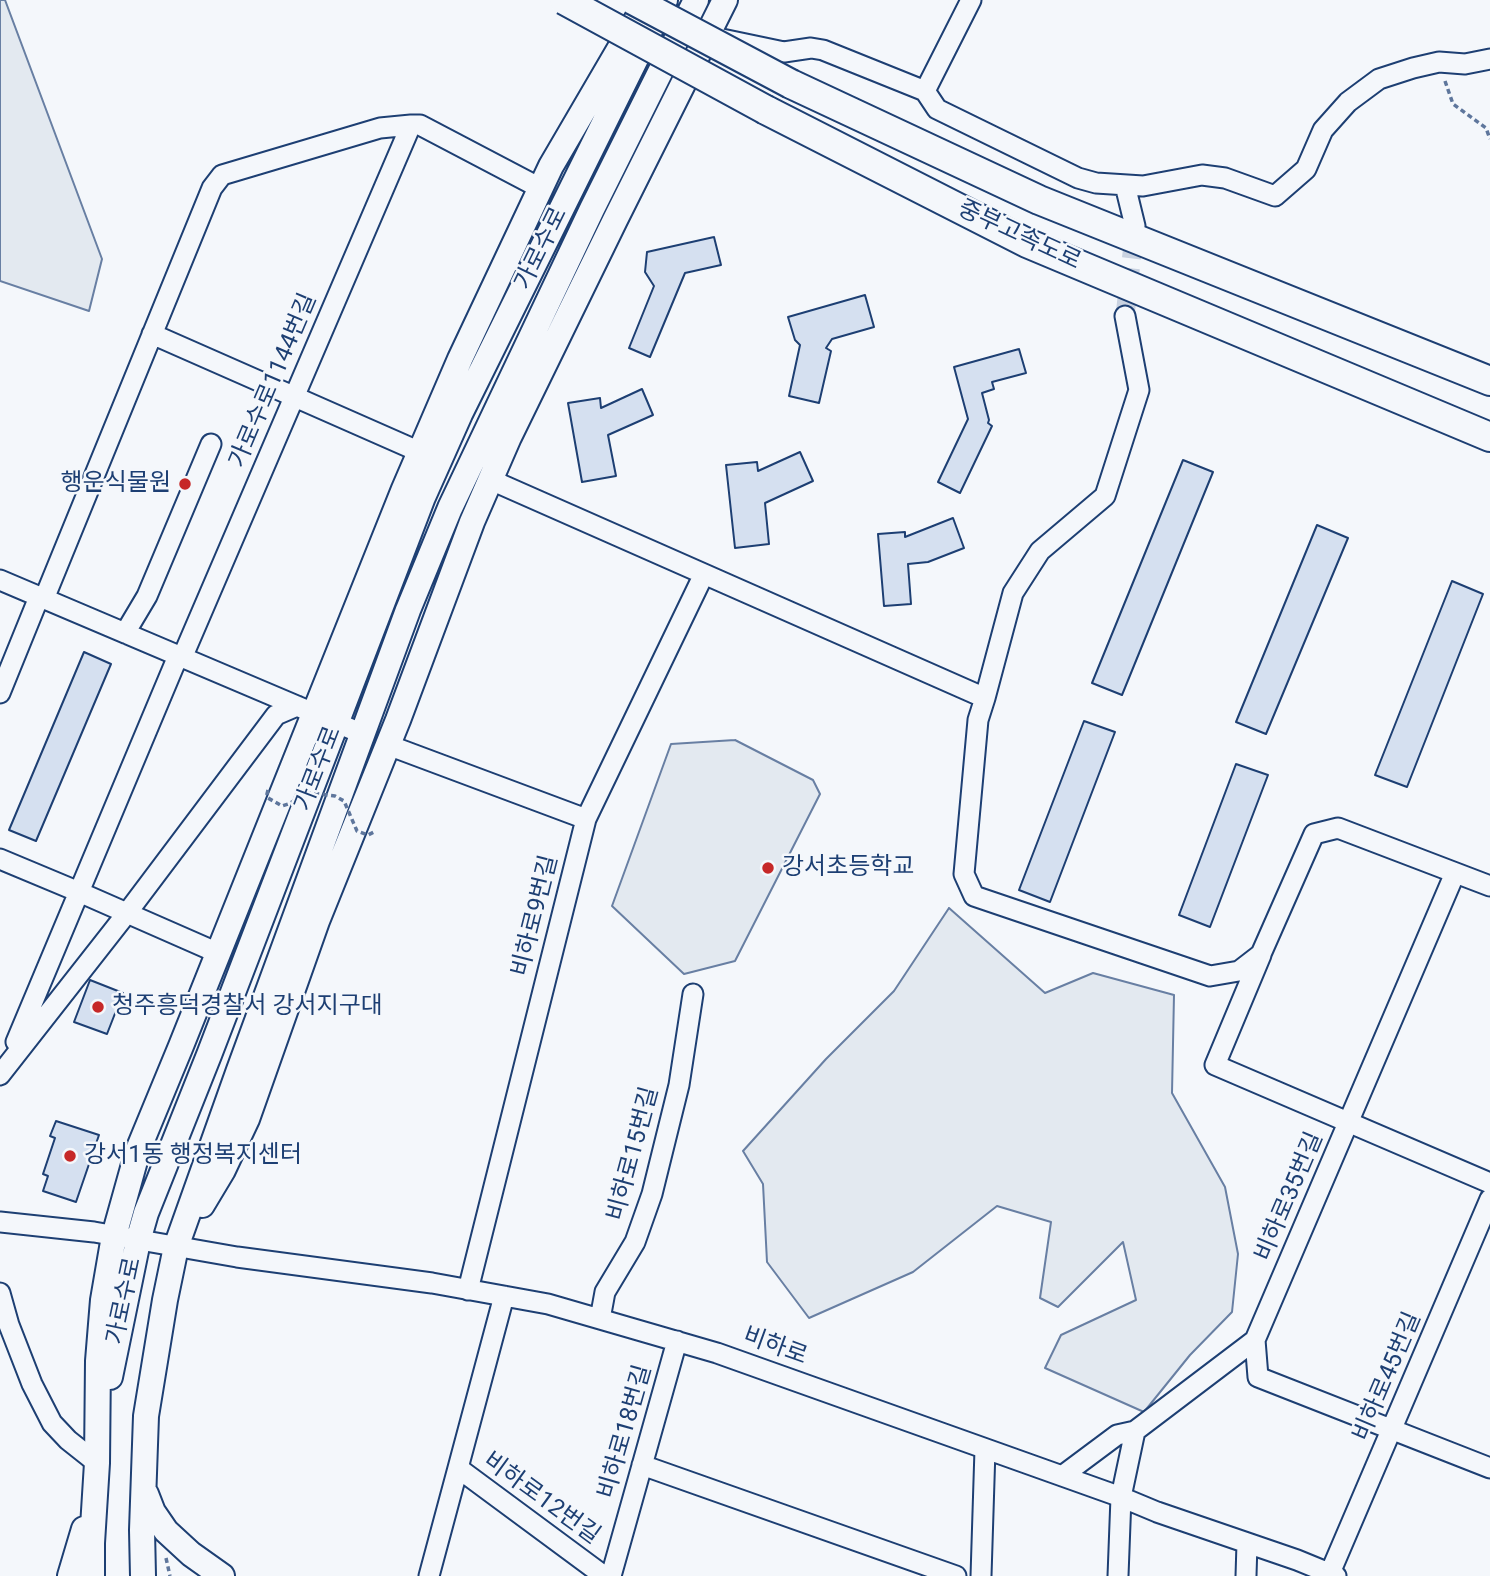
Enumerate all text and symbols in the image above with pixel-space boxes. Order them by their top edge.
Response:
street label: 중부고속도로 [953,195,1085,277]
street label: 가로수로 [510,203,574,295]
street label: 가로수로1144번길 [224,290,324,472]
place label: 행운식물원 [61,470,171,498]
marker: 행운식물원 [177,476,193,492]
street label: 가로수로 [290,723,348,815]
street label: 비하로9번길 [507,852,565,980]
place label: 강서초등학교 [782,854,914,882]
marker: 강서초등학교 [760,860,776,876]
place label: 청주흥덕경찰서 강서지구대 [112,993,383,1021]
marker: 청주흥덕경찰서 강서지구대 [90,999,106,1015]
street label: 비하로15번길 [602,1084,666,1224]
street label: 비하로35번길 [1250,1128,1330,1266]
place label: 강서1동 행정복지센터 [84,1142,302,1170]
marker: 강서1동 행정복지센터 [62,1148,78,1164]
street label: 가로수로 [102,1255,148,1347]
street label: 비하로45번길 [1348,1308,1428,1446]
street label: 비하로 [739,1322,811,1372]
street label: 비하로18번길 [593,1362,659,1502]
street label: 비하로12번길 [477,1447,605,1551]

